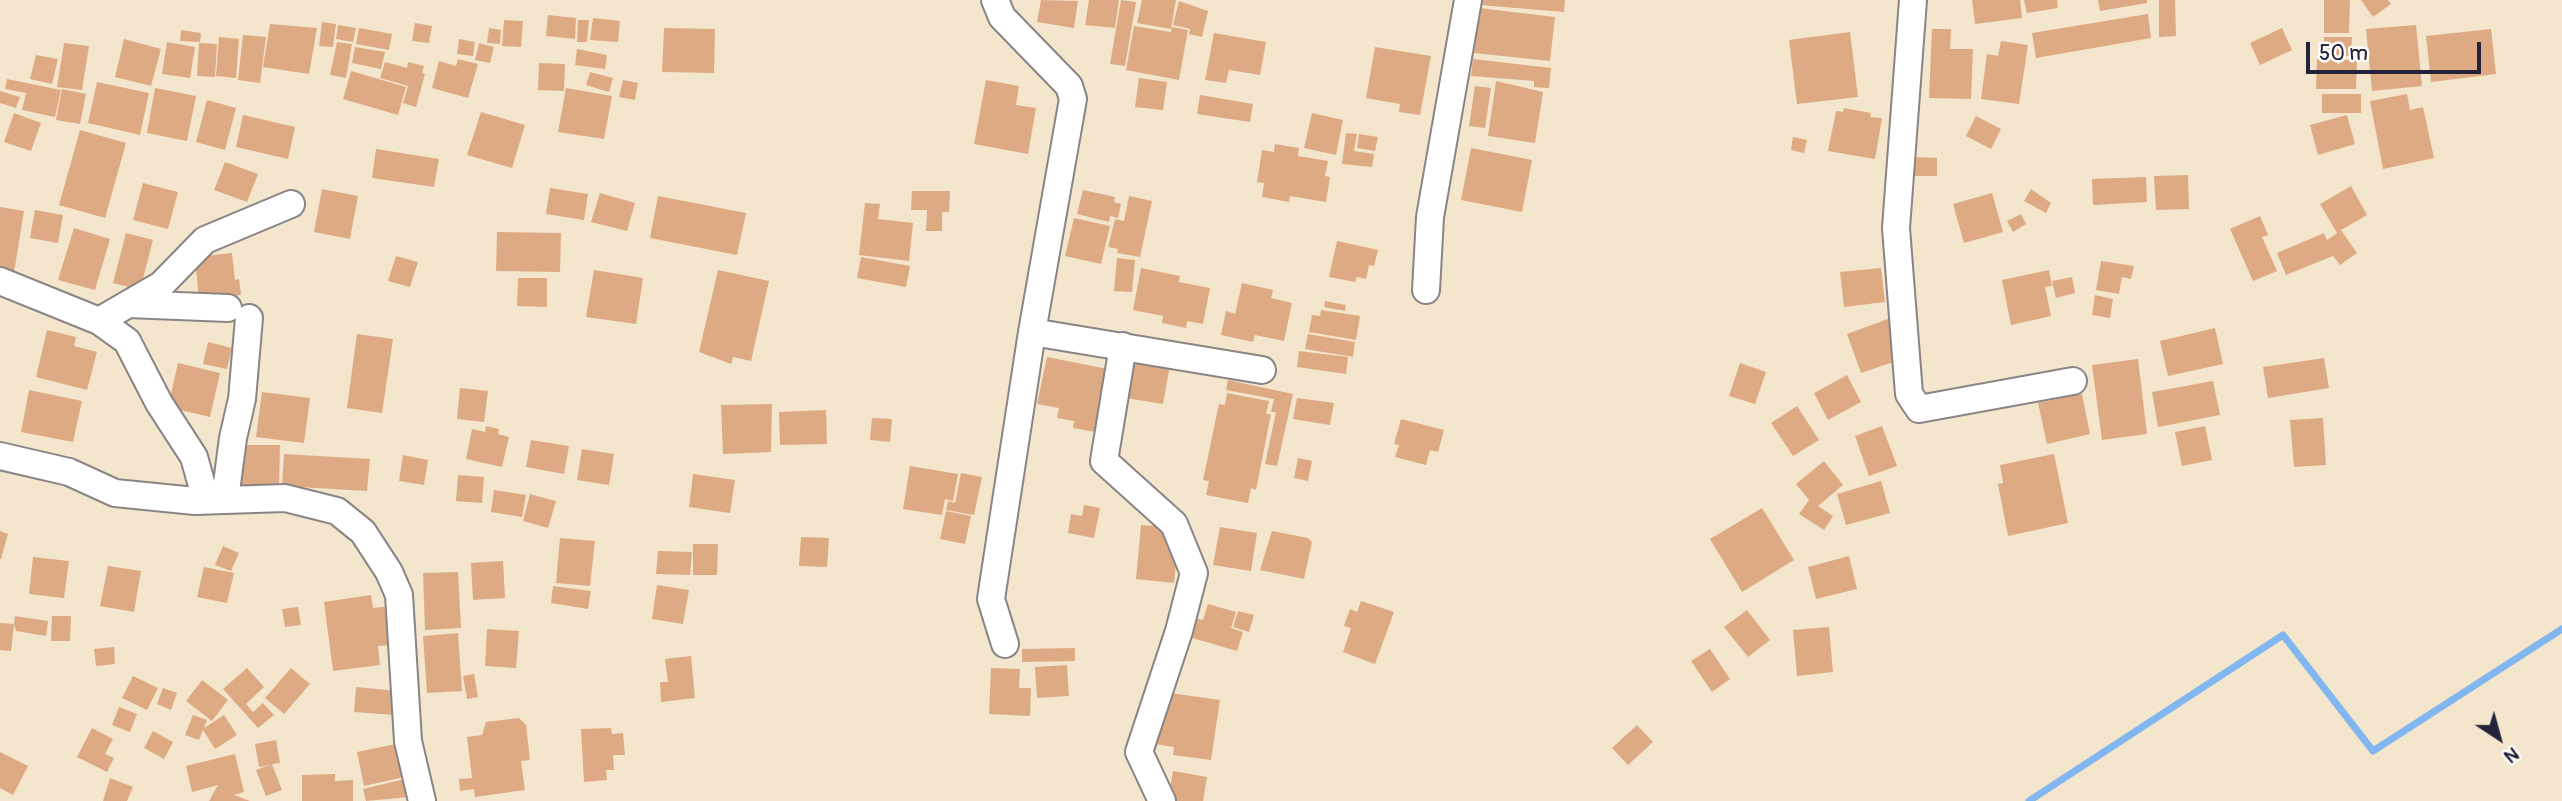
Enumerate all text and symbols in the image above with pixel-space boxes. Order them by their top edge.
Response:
scale bar [2310,28,2485,72]
text: 50 m [2319,40,2368,67]
north arrow [2464,703,2534,773]
text: N [2499,741,2524,768]

